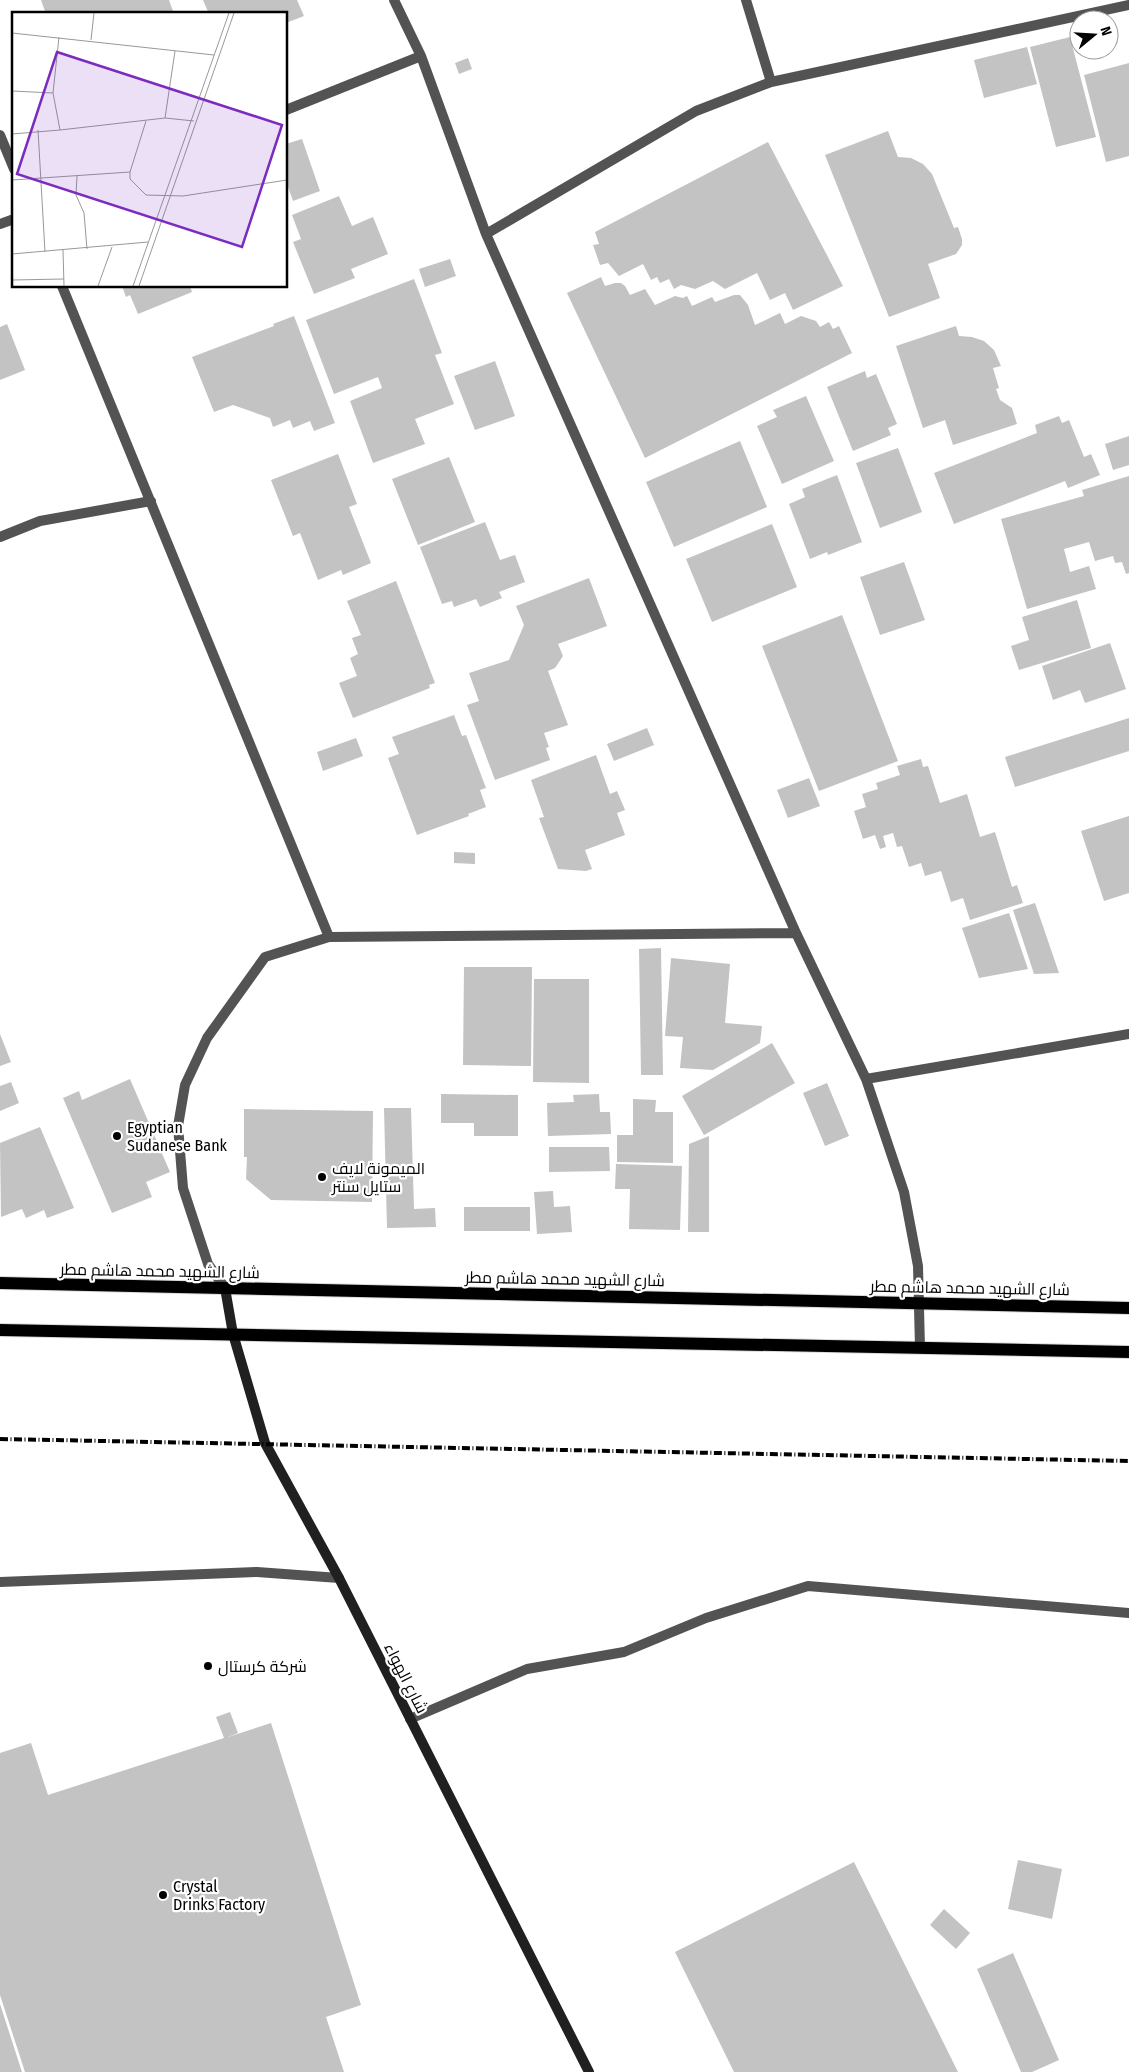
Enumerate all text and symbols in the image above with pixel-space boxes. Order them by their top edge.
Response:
north arrow [1069,10,1119,60]
inset map [12,12,288,288]
text: N [1097,25,1115,38]
place label: Egyptian Sudanese Bank [127,1118,228,1155]
marker: Egyptian Sudanese Bank [111,1130,123,1142]
place label: الميمونة لايف ستايل سنتر [331,1159,425,1197]
marker: الميمونة لايف ستايل سنتر [316,1171,328,1183]
street label: شارع الشهيد محمد هاشم مطر [59,1260,260,1284]
street label: شارع الشهيد محمد هاشم مطر [464,1268,665,1292]
street label: شارع الشهيد محمد هاشم مطر [869,1277,1070,1301]
street label: شارع الهواء [378,1640,432,1717]
place label: شركة كرستال [218,1657,307,1677]
marker: شركة كرستال [202,1660,214,1672]
place label: Crystal Drinks Factory [173,1877,266,1914]
marker: Crystal Drinks Factory [157,1889,169,1901]

